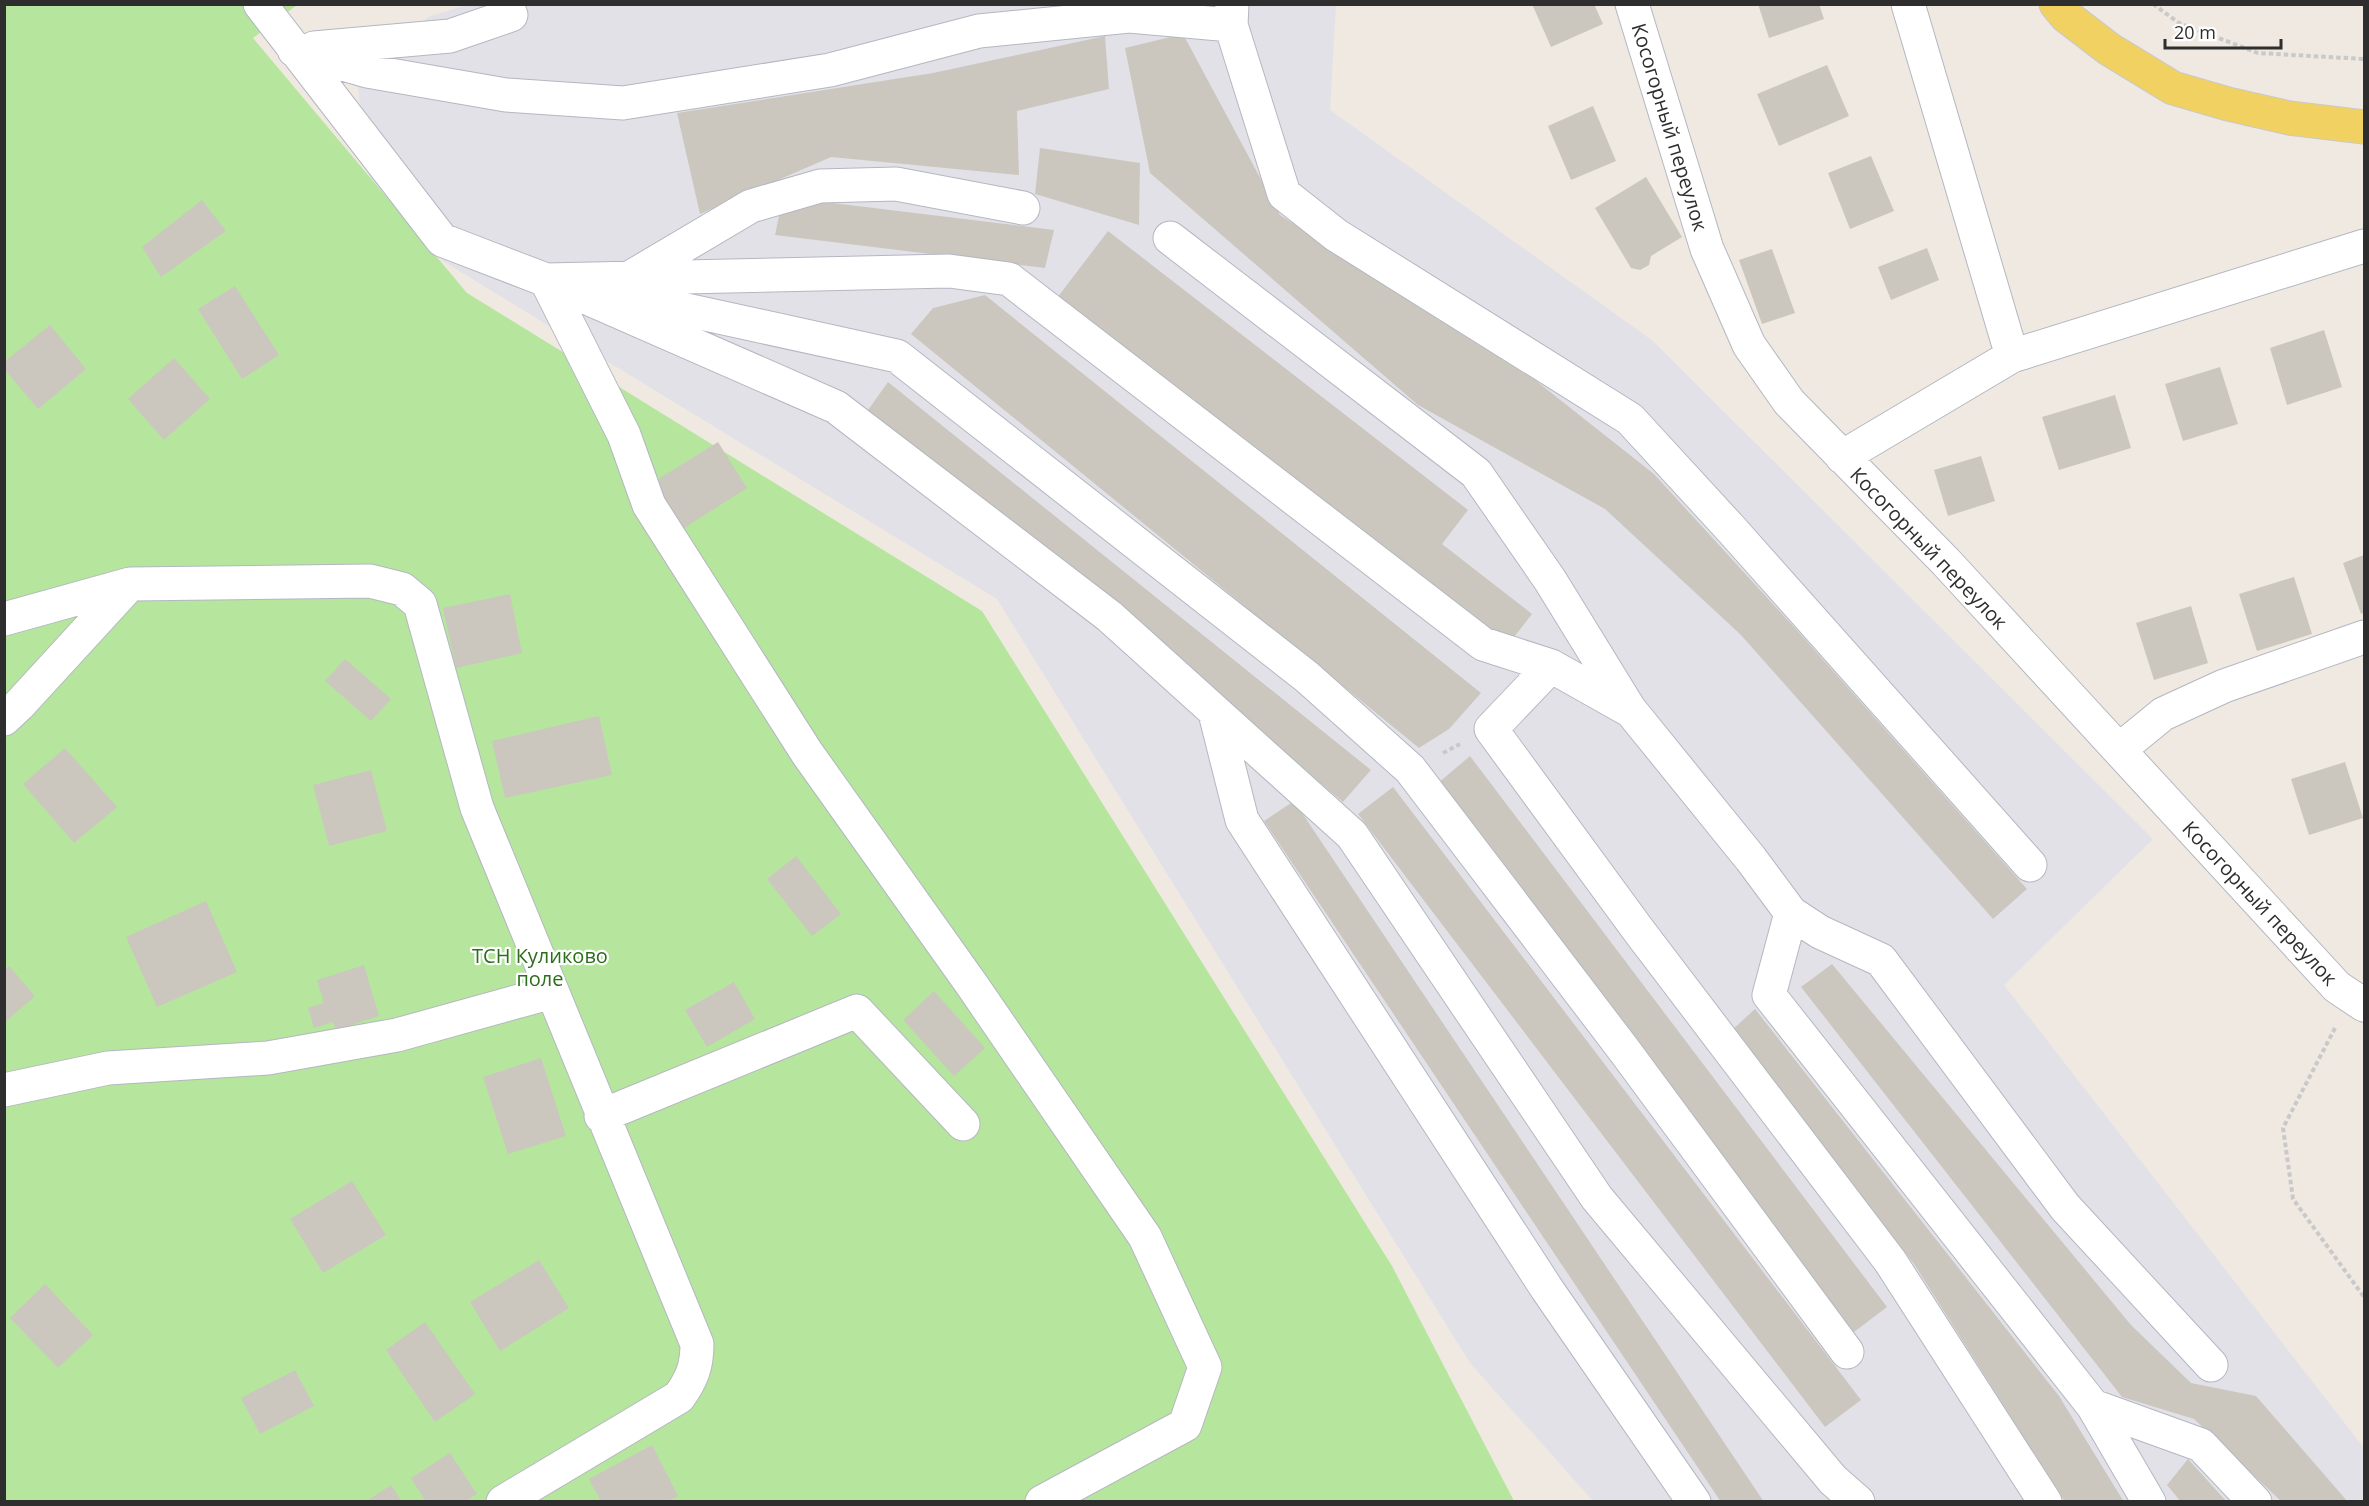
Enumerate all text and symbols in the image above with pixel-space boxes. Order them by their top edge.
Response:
scale bar [2165,12,2280,50]
street label: Косогорный переулок [1626,20,1715,235]
text: 20 m [2174,20,2216,44]
street label: Косогорный переулок [1844,461,2014,635]
street label: Косогорный переулок [2177,815,2344,992]
park label: ТСН Куликово поле [472,942,608,992]

